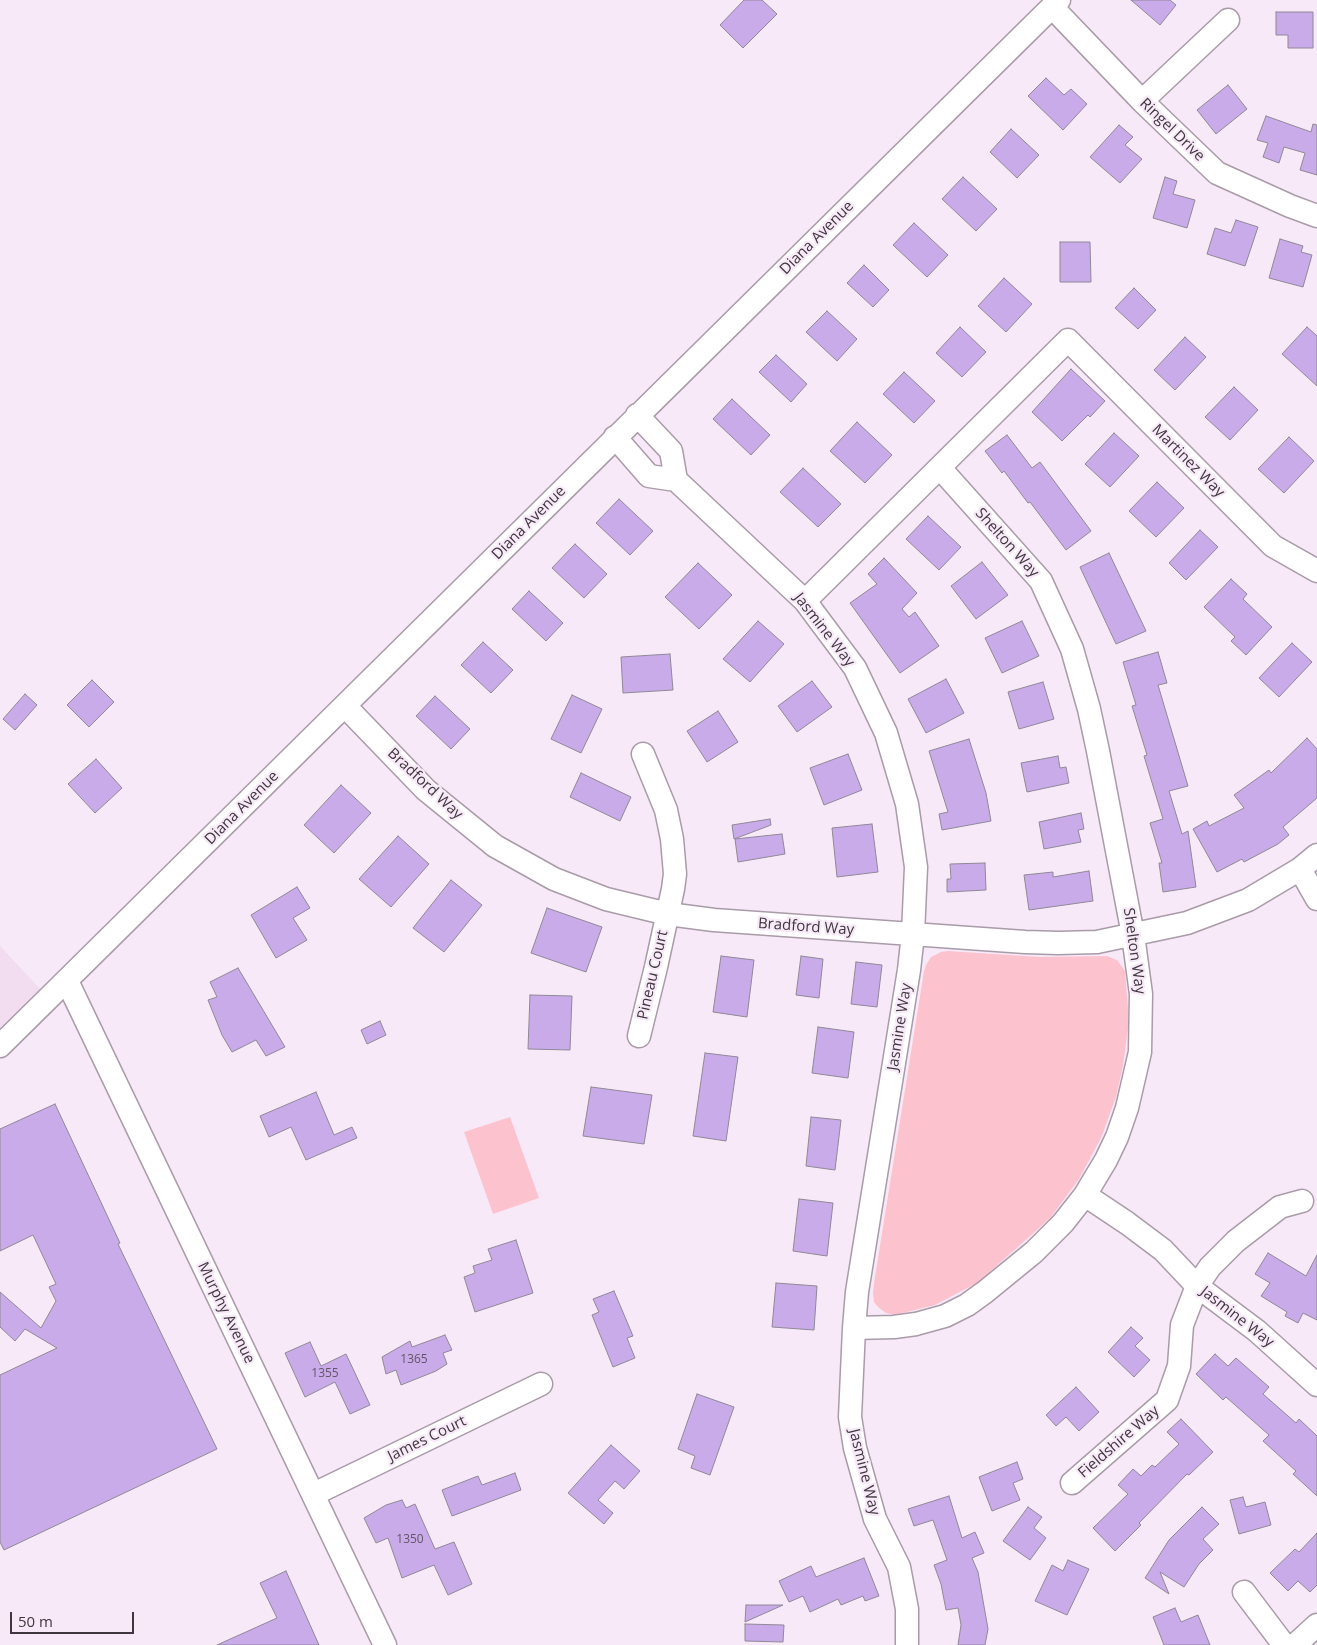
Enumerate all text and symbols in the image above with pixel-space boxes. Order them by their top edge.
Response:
street label: Ringel Drive [1136,95,1208,165]
street label: Diana Avenue [776,197,858,279]
street label: Martinez Way [1148,421,1228,501]
street label: Diana Avenue [488,482,570,564]
street label: Shelton Way [971,505,1043,581]
street label: Jasmine Way [790,590,858,670]
street label: Bradford Way [384,745,466,823]
street label: Diana Avenue [201,767,283,849]
street label: Shelton Way [1119,907,1149,995]
street label: Bradford Way [757,915,855,939]
street label: Pineau Court [634,929,672,1021]
street label: Jasmine Way [884,982,916,1072]
street label: Murphy Avenue [194,1259,258,1367]
street label: Jasmine Way [1197,1283,1277,1351]
house number: 1365 [400,1353,428,1367]
house number: 1355 [311,1367,339,1381]
street label: Fieldshire Way [1075,1402,1163,1482]
street label: James Court [385,1412,469,1466]
street label: Jasmine Way [845,1427,883,1517]
house number: 1350 [396,1533,424,1547]
scale bar [12,1602,136,1634]
text: 50 m [18,1611,53,1631]

